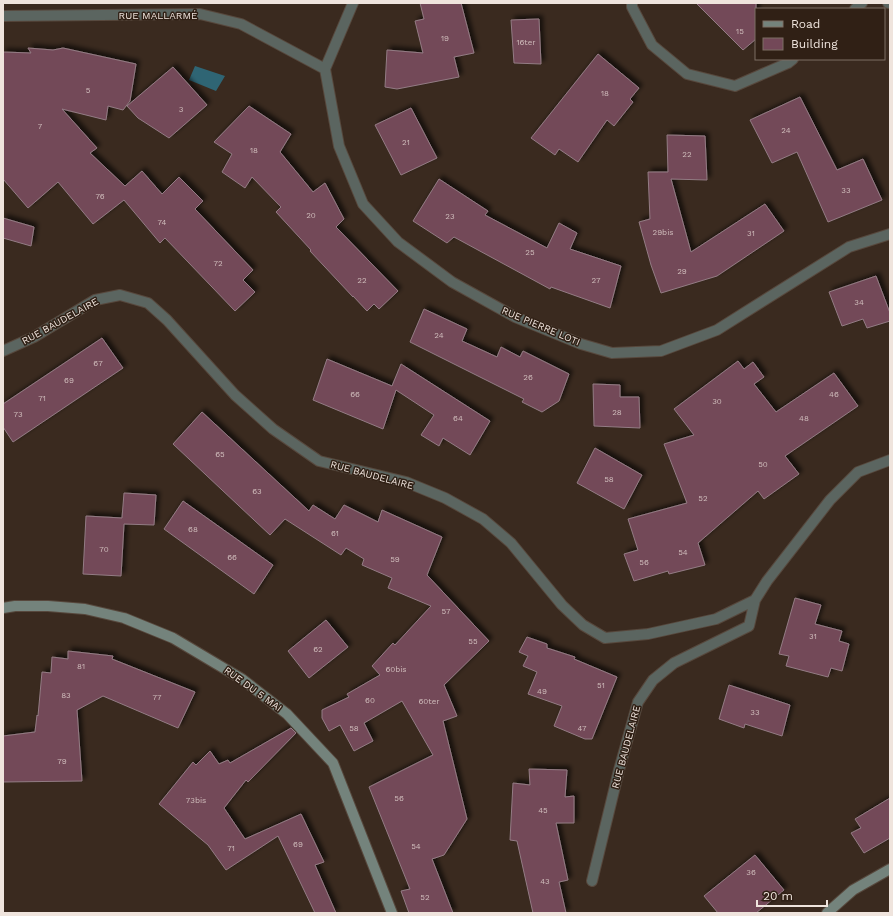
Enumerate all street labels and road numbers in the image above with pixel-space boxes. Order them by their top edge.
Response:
street label: RUE MALLARMÉ [119,10,197,21]
street label: RUE BAUDELAIRE [20,295,100,347]
street label: RUE PIERRE LOTI [500,305,582,347]
street label: RUE BAUDELAIRE [329,459,415,491]
street label: RUE DU 5 MAI [222,664,284,714]
street label: RUE BAUDELAIRE [610,704,642,790]

